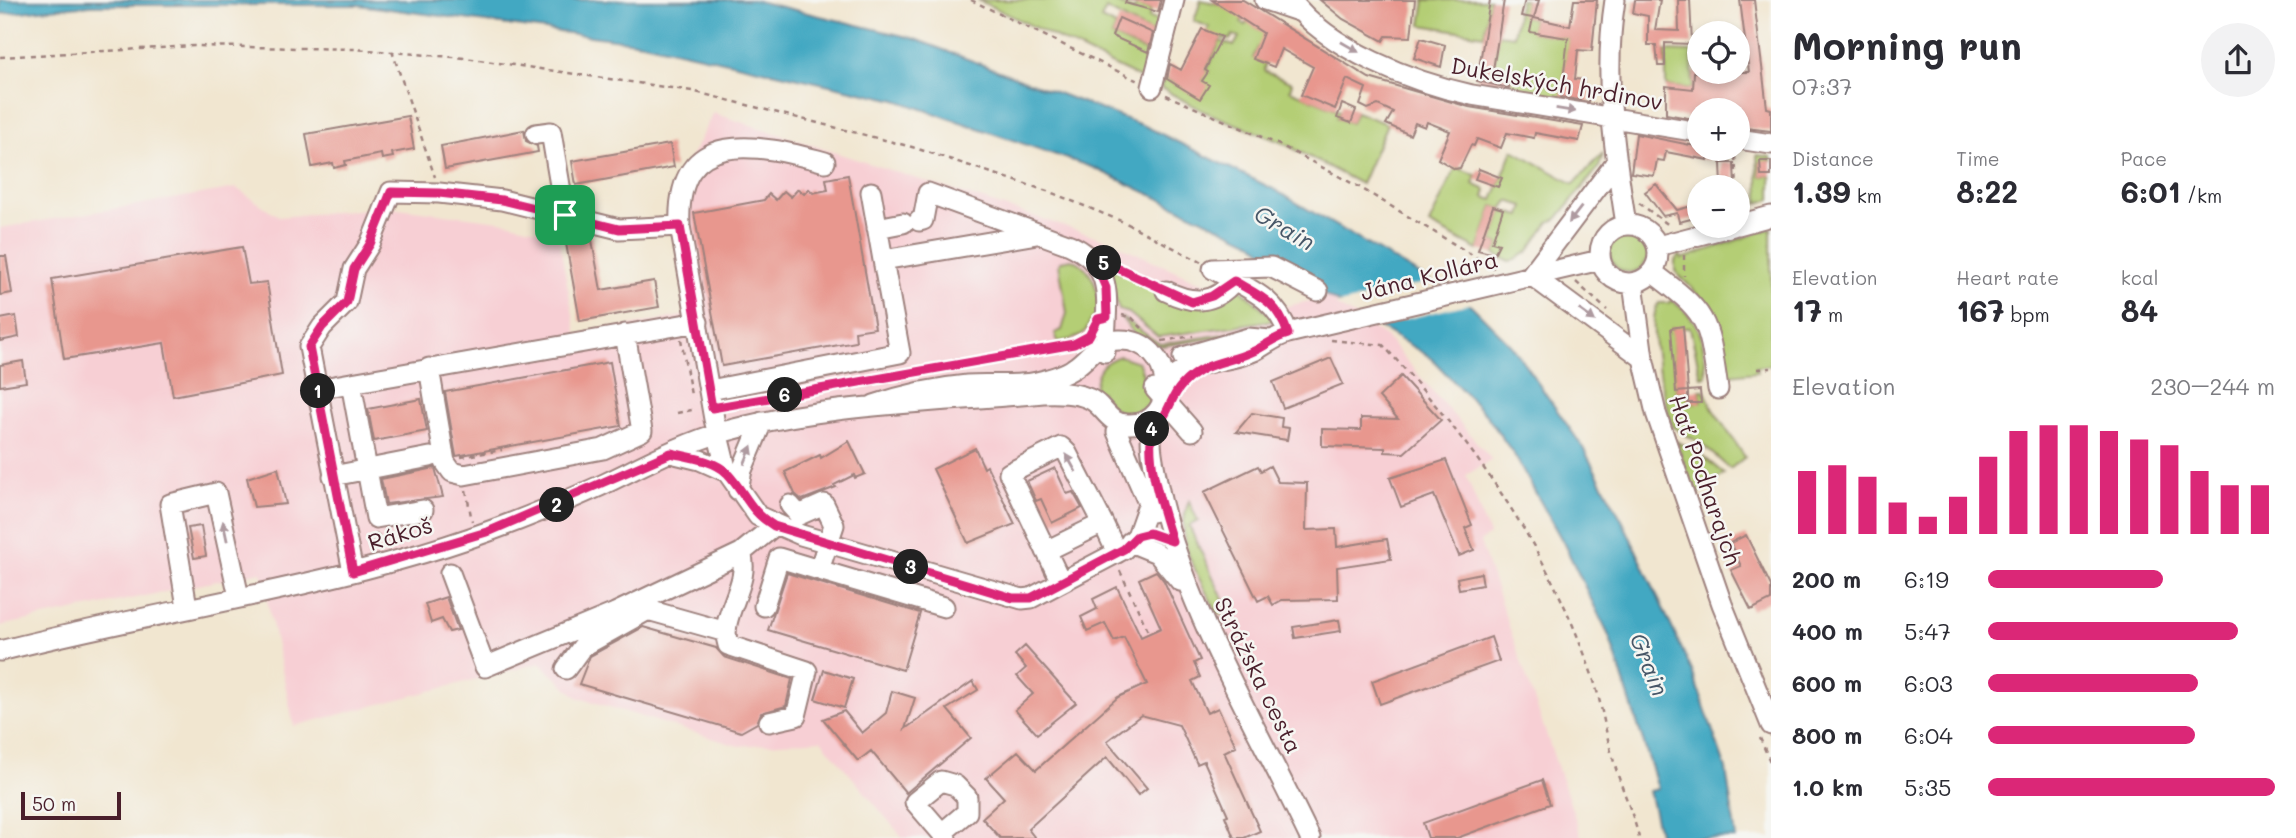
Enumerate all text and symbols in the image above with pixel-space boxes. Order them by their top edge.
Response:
text: Morning run [1792,20,2022,70]
map controls [1687,21,1750,238]
button: locate [1687,21,1750,84]
button: share [2201,23,2275,97]
one-way arrow [1340,41,1359,53]
street label: Dukelských hrdinov [1449,50,1665,116]
text: 07:37 [1792,71,1852,101]
button: + [1687,98,1750,161]
one-way arrow [1555,105,1577,116]
text: Distance [1792,146,1874,171]
text: Time [1956,146,2000,171]
text: Pace [2121,146,2167,171]
text: 1.39 [1792,171,1851,211]
text: 8:22 [1956,171,2018,211]
text: 6:01 [2121,171,2181,211]
button: − [1687,175,1750,238]
text: km [1851,183,1882,208]
text: /km [2181,183,2222,208]
pin [535,185,595,245]
icon: arrive [546,196,584,234]
water label: Grain [1249,197,1321,257]
one-way arrow [1567,205,1582,223]
street label: Jána Kollára [1357,243,1501,307]
pin: 5 [1086,246,1122,280]
text: 5 [1098,250,1109,275]
text: Elevation [1792,265,1877,290]
text: Heart rate [1956,265,2059,290]
text: kcal [2121,265,2159,290]
text: 17 [1792,290,1822,330]
text: 167 [1956,290,2004,330]
text: 84 [2121,290,2158,330]
text: m [1822,302,1843,327]
text: bpm [2004,302,2050,327]
one-way arrow [1578,308,1596,322]
text: Elevation [1792,371,1895,401]
text: 230–244 m [2150,371,2275,401]
pin: 1 [300,374,336,408]
text: 1 [313,378,322,403]
pin: 6 [768,378,802,412]
text: 6 [779,382,790,407]
street label: Hať Podharajch [1663,391,1749,569]
pin: 4 [1134,412,1170,446]
text: 4 [1145,416,1158,441]
one-way arrow [742,445,753,466]
one-way arrow [1066,452,1078,472]
pin: 2 [540,488,574,522]
text: 2 [551,492,562,517]
street label: Rákoš [364,509,436,557]
one-way arrow [219,520,230,542]
pin: 3 [894,550,928,584]
text: 3 [905,554,916,579]
text: 200 m [1792,564,1861,594]
text: 6:19 [1904,564,1949,594]
street label: Strážska cesta [1208,592,1310,758]
text: 400 m [1792,616,1863,646]
text: 5:47 [1904,616,1951,646]
water label: Grain [1623,628,1677,700]
text: 600 m [1792,668,1862,698]
text: 6:03 [1904,668,1953,698]
text: 800 m [1792,720,1862,750]
text: 6:04 [1904,720,1953,750]
text: 1.0 km [1792,772,1863,802]
text: 5:35 [1904,772,1951,802]
scale bar [21,789,121,821]
text: 50 m [32,791,76,816]

